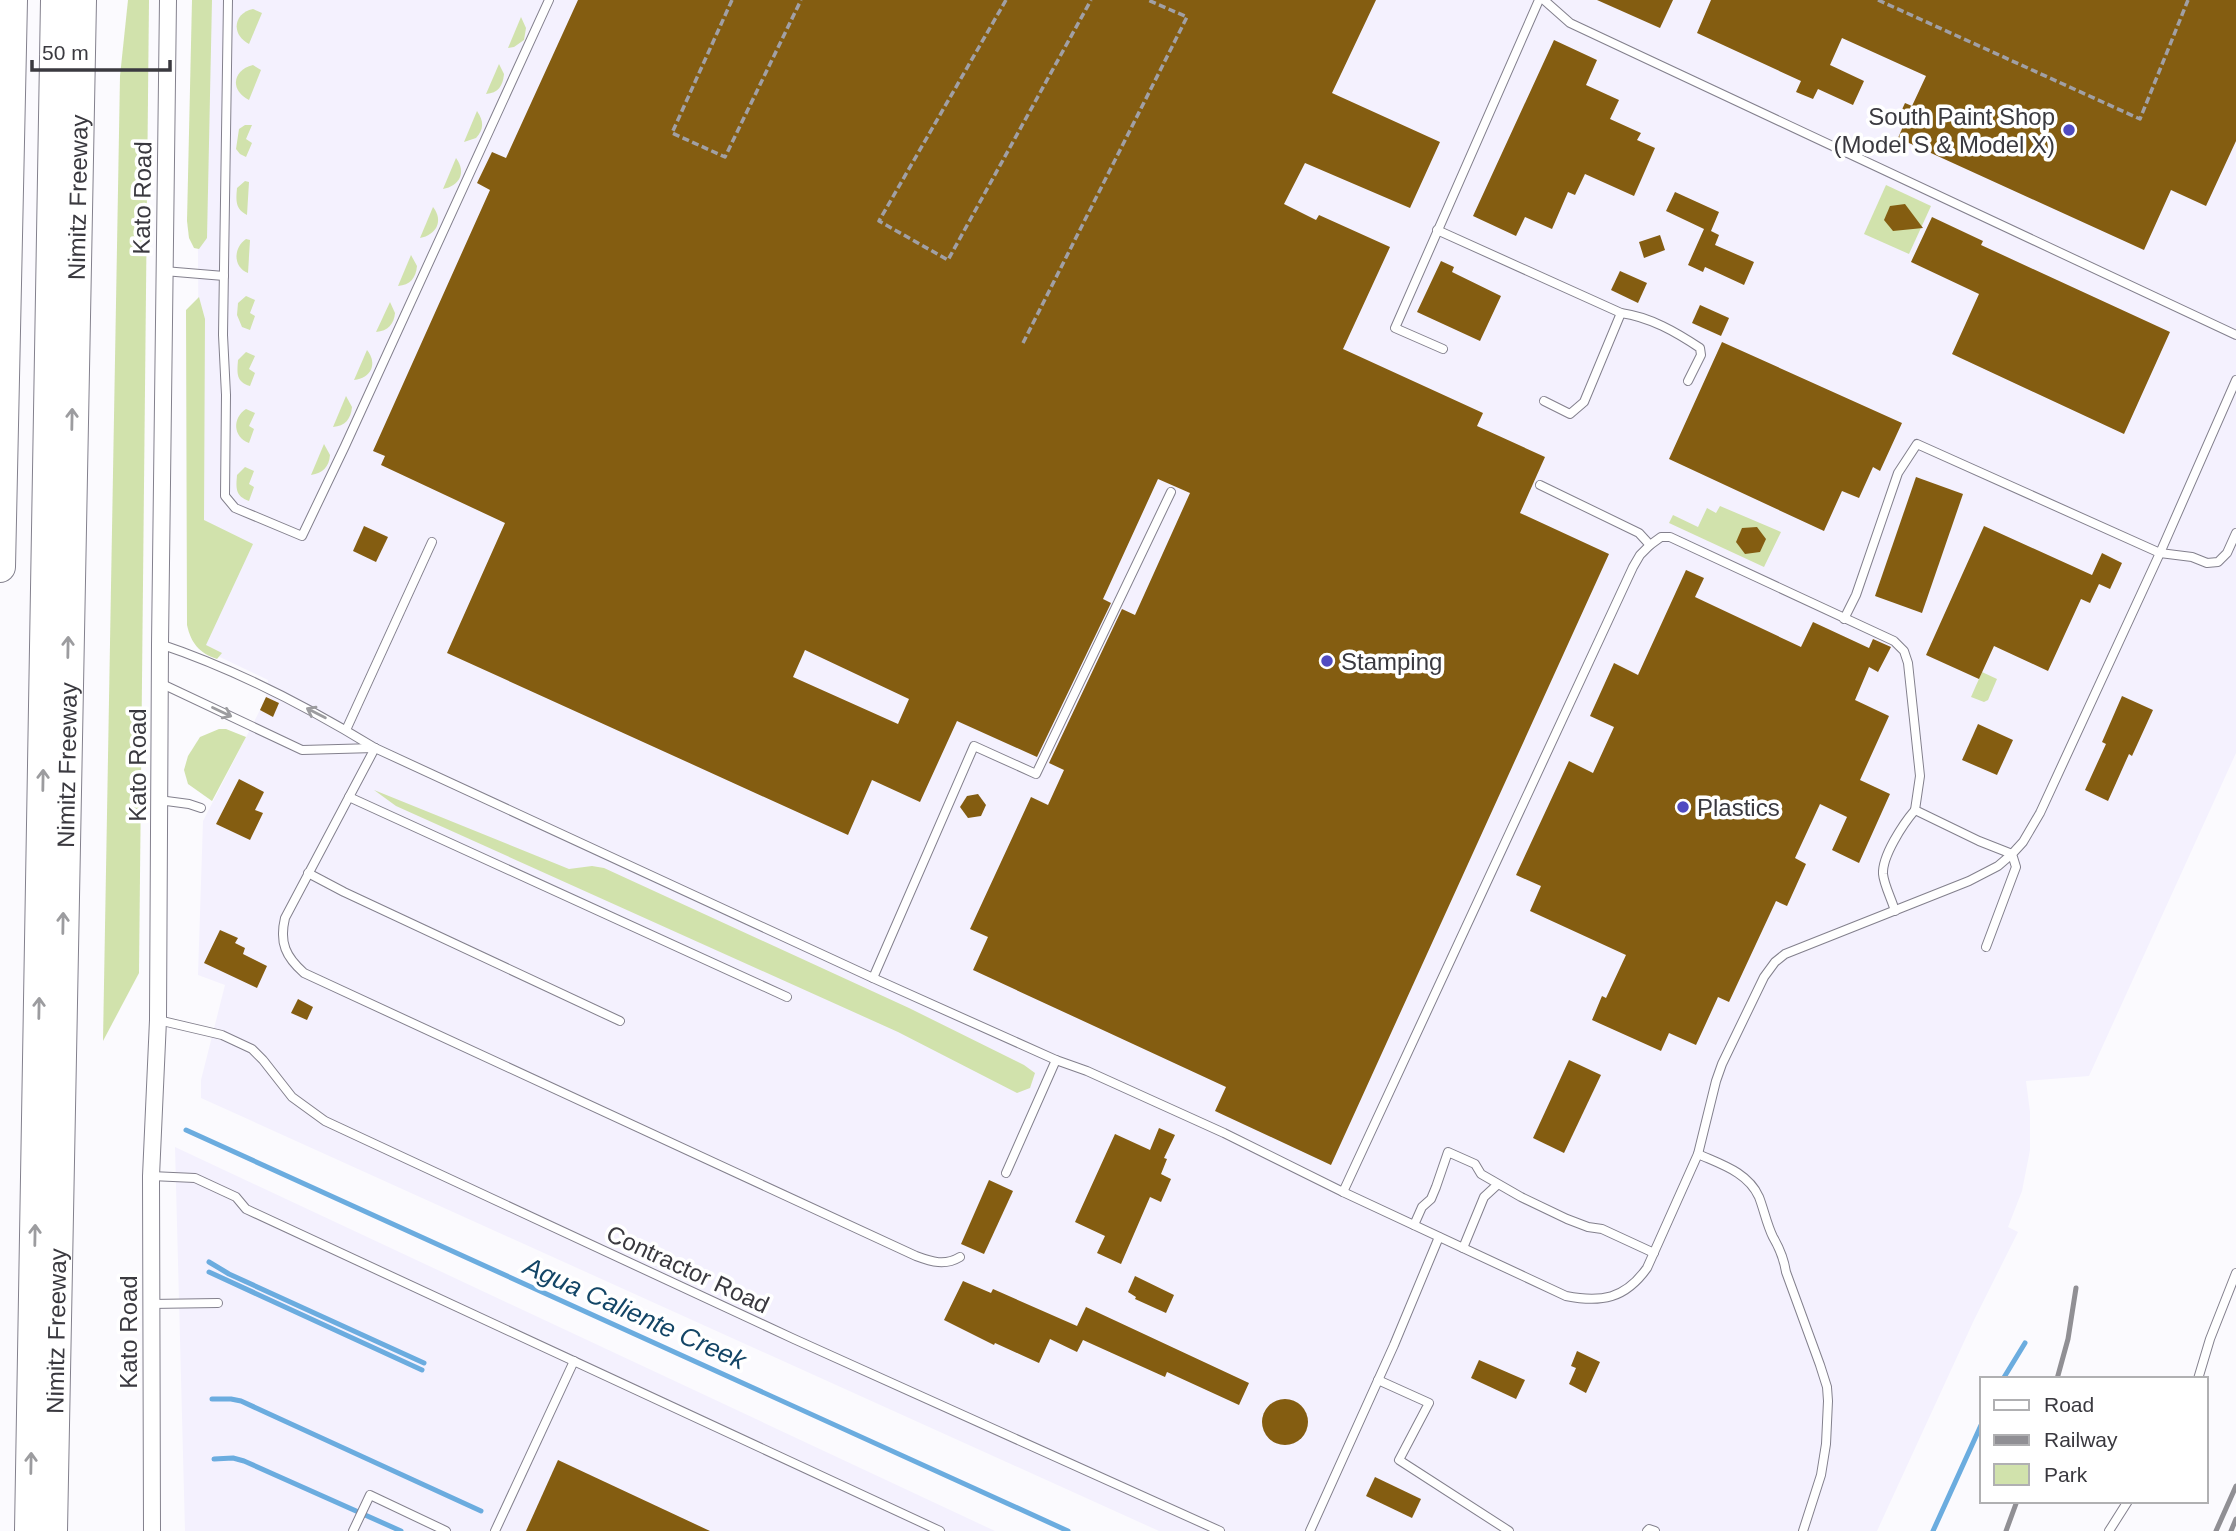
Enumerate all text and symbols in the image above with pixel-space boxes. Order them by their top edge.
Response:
scale bar [32,28,170,72]
text: 50 m [42,41,89,64]
place label: South Paint Shop (Model S & Model X) [1834,103,2055,158]
street label: Nimitz Freeway [62,114,92,280]
marker: South Paint Shop (Model S & Model X) [2061,122,2077,138]
street label: Kato Road [128,141,156,255]
one-way arrow [65,408,79,431]
one-way arrow [61,636,74,659]
place label: Stamping [1341,648,1442,675]
marker: Stamping [1319,653,1335,669]
street label: Nimitz Freeway [51,682,82,848]
one-way arrow [211,706,232,719]
one-way arrow [306,706,327,720]
street label: Kato Road [124,708,151,822]
one-way arrow [36,769,50,792]
place label: Plastics [1697,794,1780,821]
marker: Plastics [1675,799,1691,815]
one-way arrow [56,912,70,935]
one-way arrow [33,997,46,1020]
street label: Contractor Road [602,1220,774,1318]
one-way arrow [29,1224,42,1247]
street label: Nimitz Freeway [41,1248,71,1414]
water label: Agua Caliente Creek [517,1250,753,1376]
street label: Kato Road [115,1275,142,1389]
legend [1980,1377,2208,1503]
text: Road [2044,1393,2094,1416]
text: Railway [2044,1428,2118,1451]
one-way arrow [25,1452,38,1475]
text: Park [2044,1463,2088,1486]

